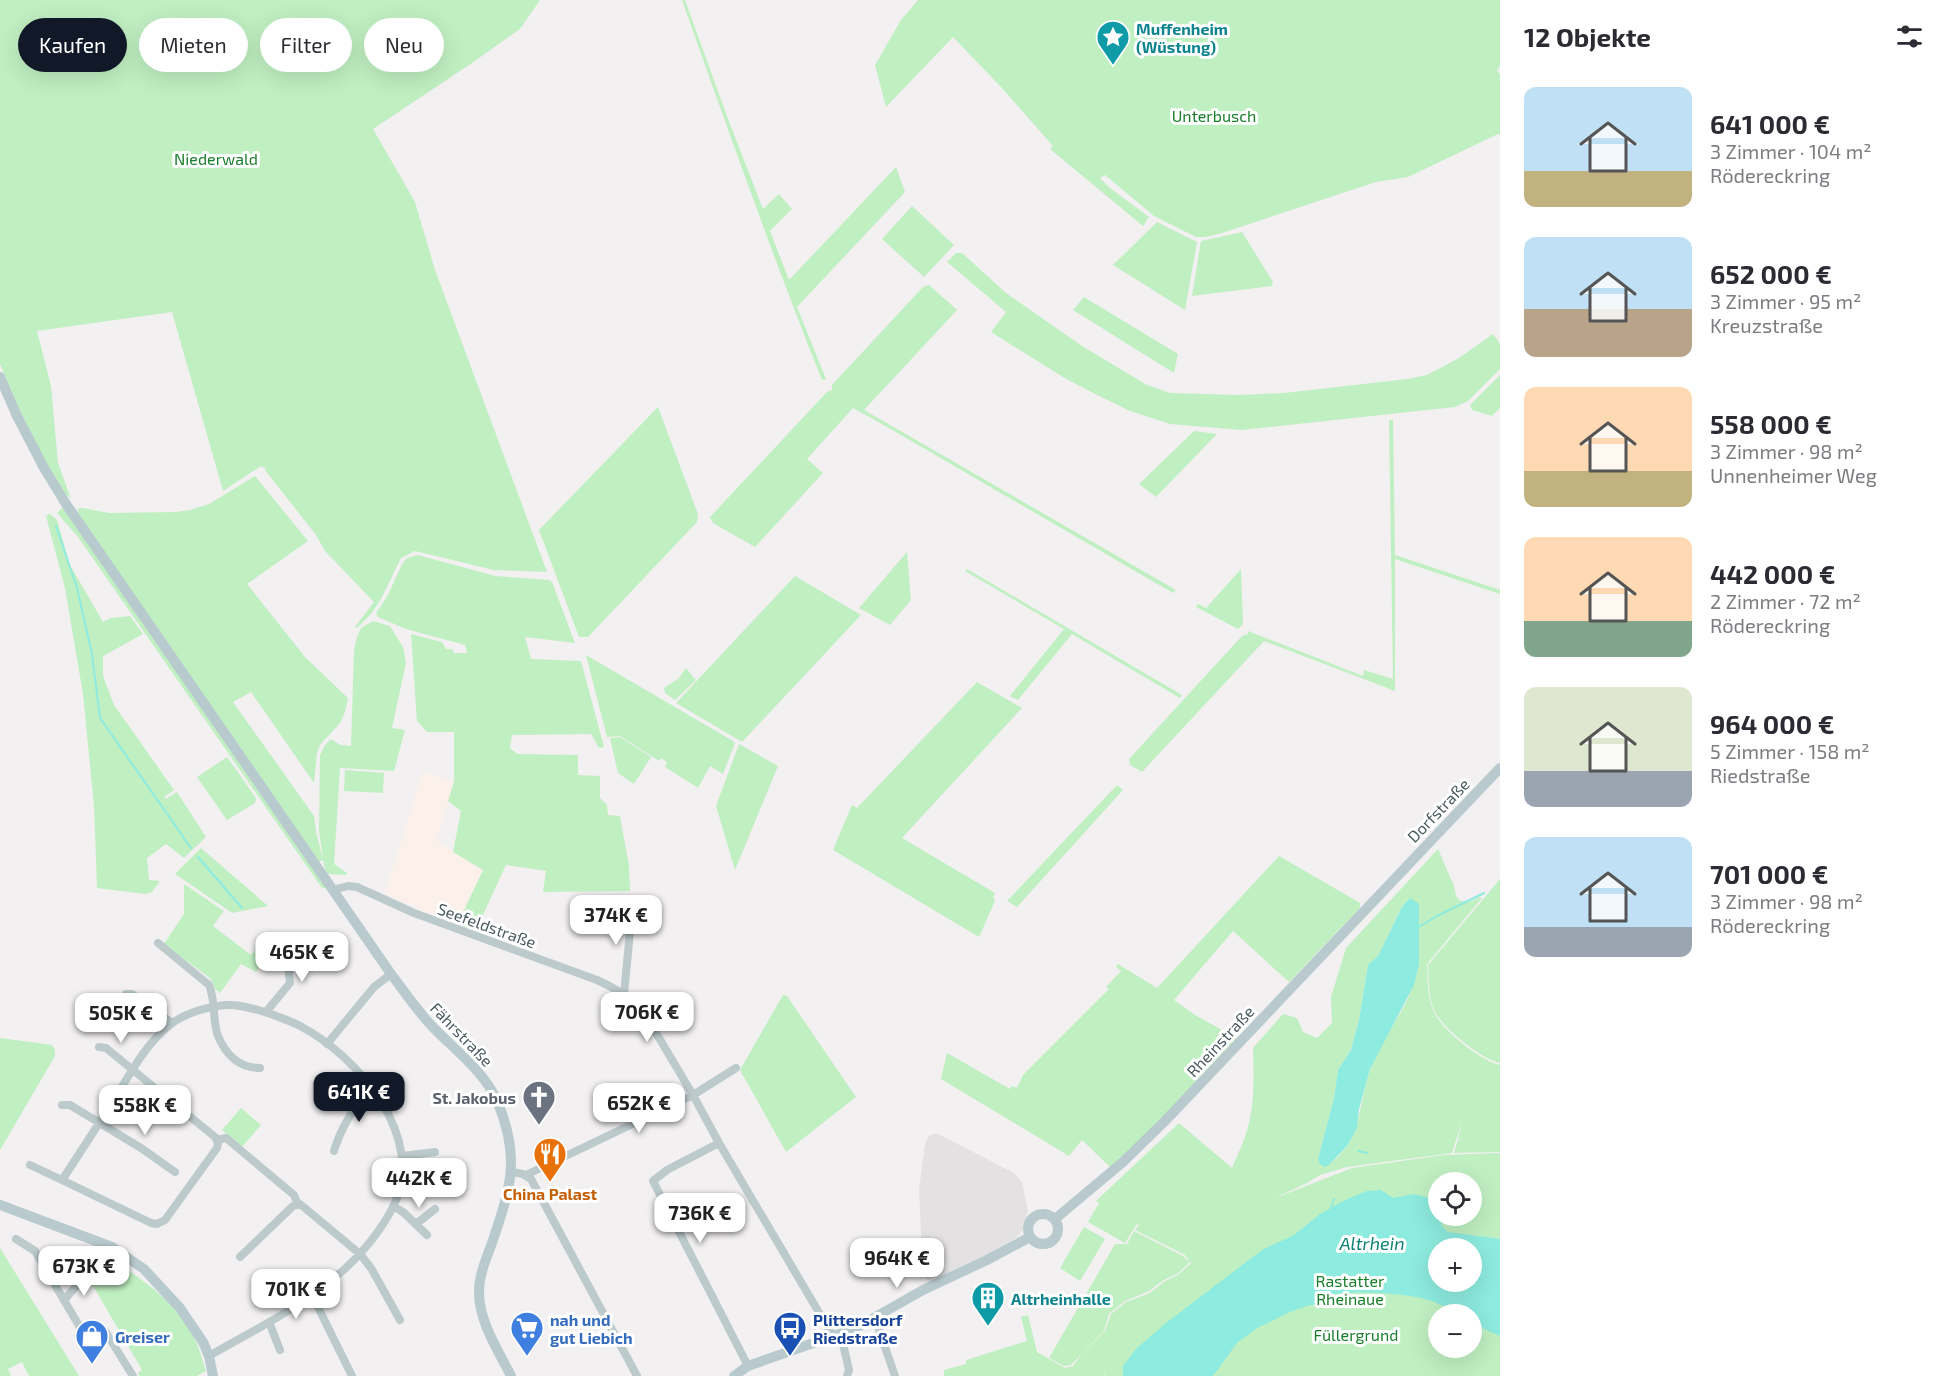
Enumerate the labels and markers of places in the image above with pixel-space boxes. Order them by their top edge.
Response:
place icon: Muffenheim (Wüstung) [1095,19,1131,66]
place label: Muffenheim (Wüstung) [1136,19,1228,56]
pin: 374K € [567,895,665,946]
pin: 465K € [253,932,351,983]
pin: 706K € [598,992,696,1043]
pin: 505K € [72,993,170,1044]
pin: 641K € [310,1072,408,1123]
church icon: St. Jakobus [521,1079,557,1126]
pin: 652K € [590,1083,688,1134]
pin: 558K € [96,1085,194,1136]
place label: St. Jakobus [432,1088,516,1107]
restaurant icon: China Palast [532,1136,568,1183]
pin: 442K € [370,1158,468,1209]
place label: China Palast [503,1184,597,1203]
pin: 736K € [651,1193,749,1244]
pin: 964K € [848,1238,946,1289]
pin: 673K € [35,1246,133,1297]
pin: 701K € [247,1269,345,1320]
building icon: Altrheinhalle [970,1280,1006,1327]
place label: Altrheinhalle [1011,1289,1111,1308]
supermarket icon: nah und gut Liebich [509,1310,545,1357]
place label: nah und gut Liebich [550,1310,633,1347]
bus stop icon: Plittersdorf Riedstraße [772,1310,808,1357]
place label: Plittersdorf Riedstraße [813,1310,903,1347]
shop icon: Greiser [74,1318,110,1365]
place label: Greiser [115,1327,170,1346]

